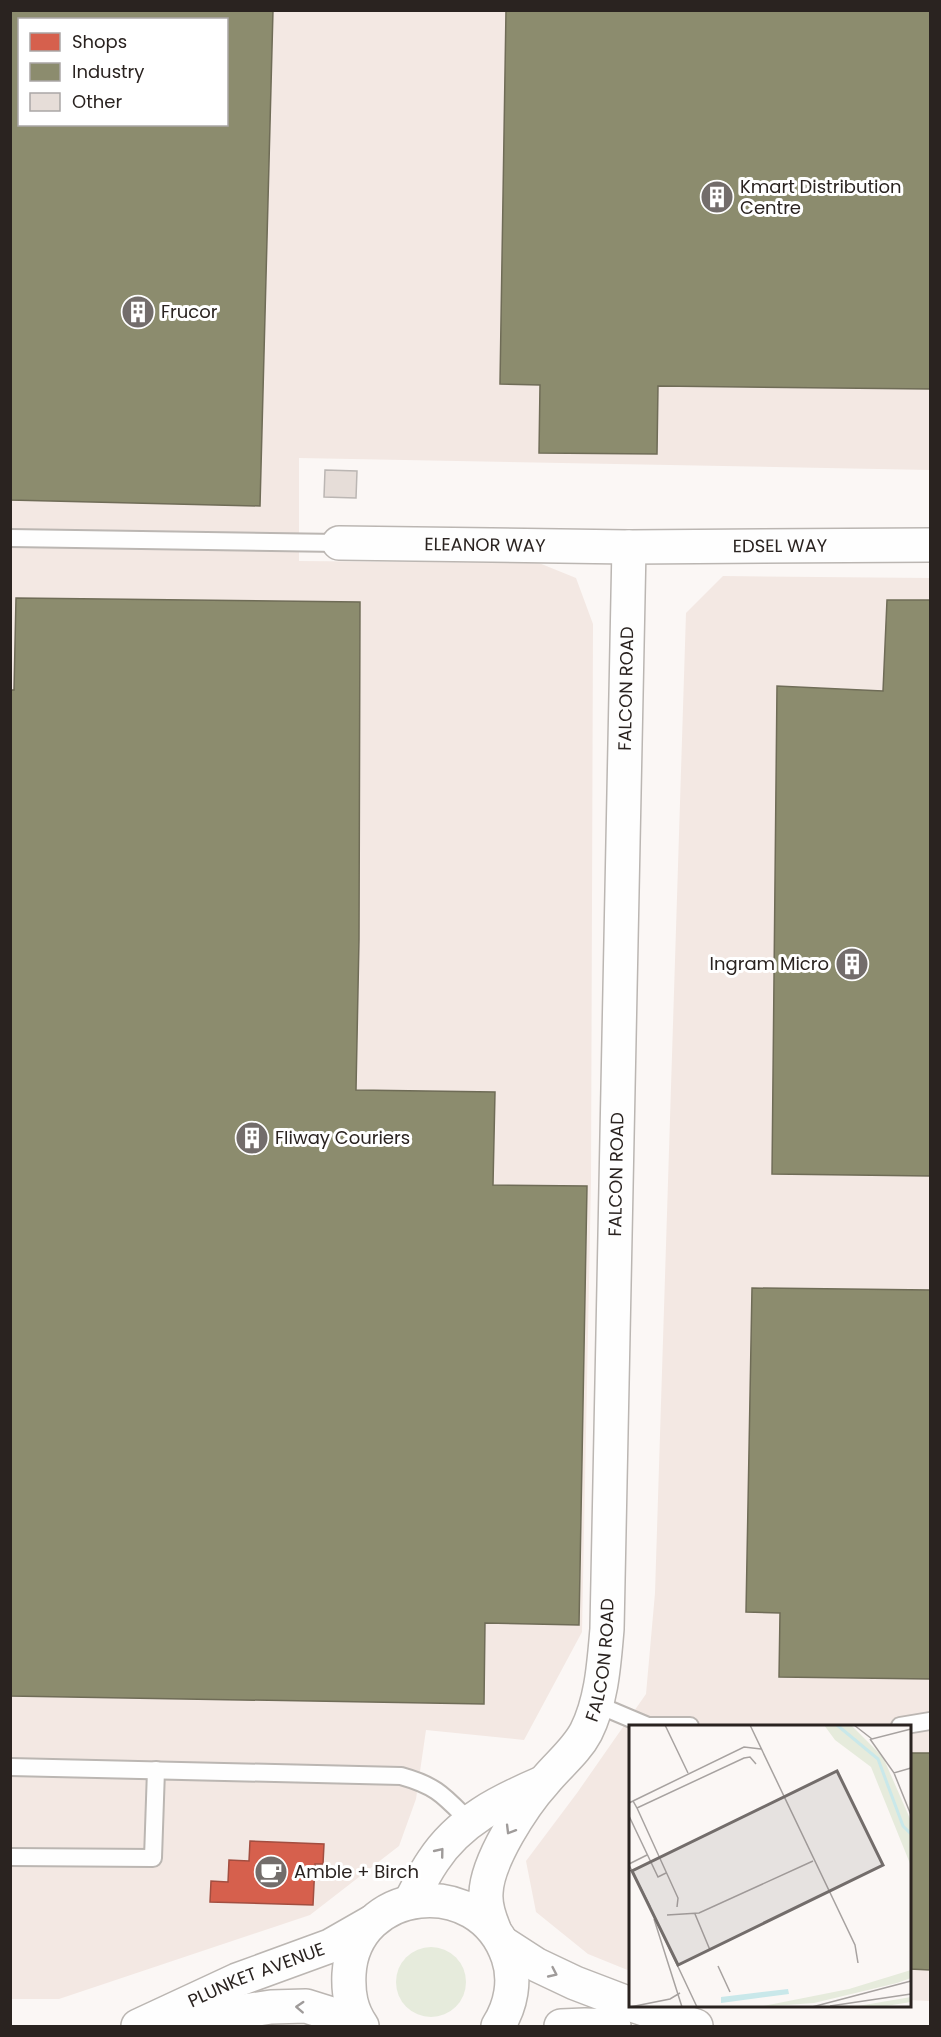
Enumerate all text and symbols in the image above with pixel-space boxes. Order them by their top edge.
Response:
legend [18,18,228,126]
text: Shops [72,29,127,54]
text: Industry [72,59,144,84]
text: Other [72,89,122,114]
place label: Kmart Distribution Centre [740,174,902,220]
building icon: Kmart Distribution Centre [699,179,735,215]
building icon: Frucor [120,294,156,330]
place label: Frucor [161,299,218,324]
street label: ELEANOR WAY [424,531,546,558]
street label: EDSEL WAY [733,533,828,558]
street label: FALCON ROAD [612,626,639,751]
building icon: Ingram Micro [834,946,870,982]
place label: Ingram Micro [710,951,829,976]
street label: FALCON ROAD [602,1112,630,1237]
building icon: Fliway Couriers [234,1120,270,1156]
place label: Fliway Couriers [275,1125,410,1150]
street label: FALCON ROAD [579,1598,620,1725]
inset map [629,1725,911,2007]
one-way arrow [506,1824,518,1834]
one-way arrow [432,1848,443,1859]
cafe icon: Amble + Birch [253,1854,289,1890]
place label: Amble + Birch [294,1859,419,1884]
street label: PLUNKET AVENUE [184,1936,328,2013]
one-way arrow [547,1965,558,1977]
one-way arrow [295,2000,304,2013]

